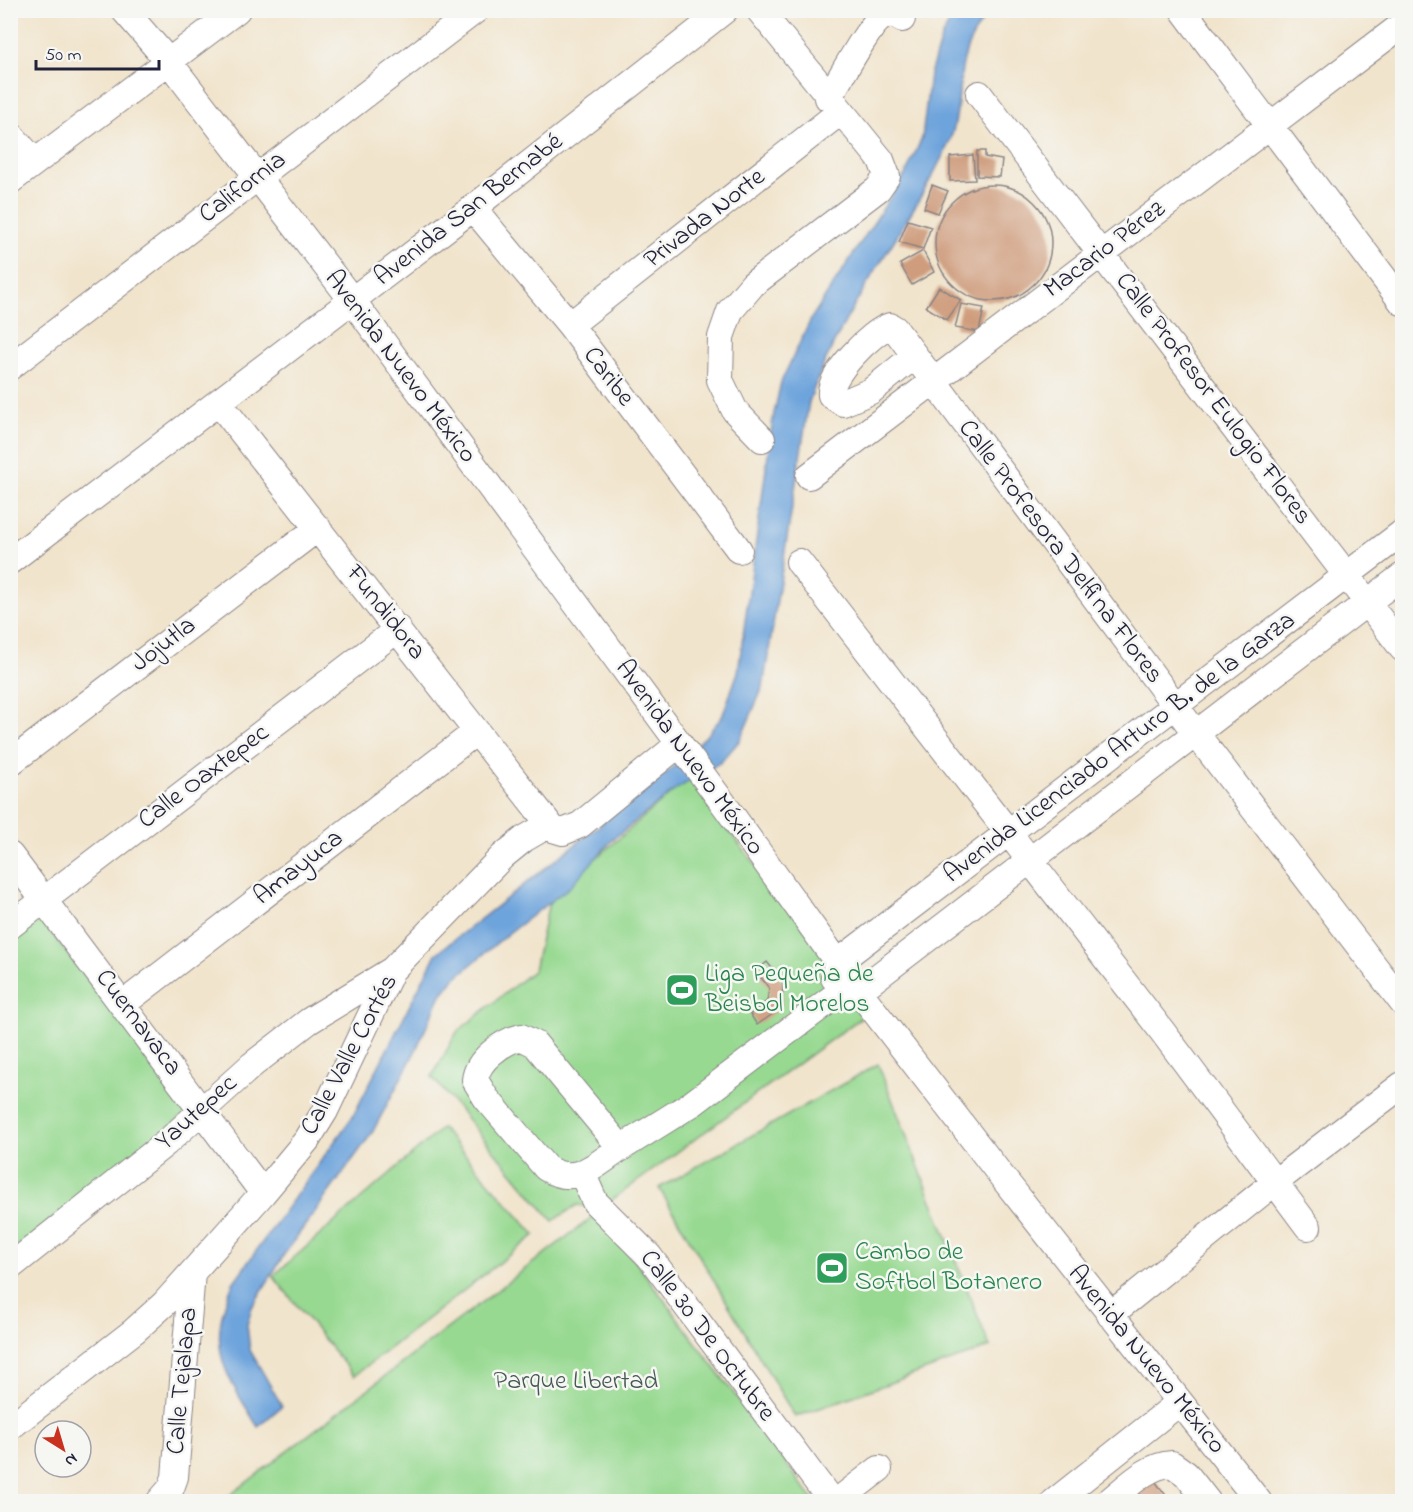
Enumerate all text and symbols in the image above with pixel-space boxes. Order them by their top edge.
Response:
scale bar [36,33,159,71]
text: 50 m [45,43,82,69]
street label: Avenida San Bernabé [366,124,572,296]
street label: California [191,142,295,234]
street label: Privada Norte [636,159,774,279]
street label: Macario Pérez [1036,191,1174,308]
street label: Avenida Nuevo México [314,262,486,472]
street label: Calle Profesor Eulogio Flores [1105,265,1321,533]
street label: Caribe [573,339,643,415]
street label: Calle Profesora Delfina Flores [948,412,1172,692]
street label: Fundidora [335,556,435,669]
street label: Avenida Licenciado Arturo B. de la Garza [936,603,1304,893]
street label: Jojutla [123,608,205,682]
street label: Avenida Nuevo México [605,652,773,864]
street label: Calle Oaxtepec [130,715,278,839]
street label: Amayuca [246,821,352,915]
place label: Liga Pequeña de Beisbol Morelos [704,956,874,1024]
street label: Cuernavaca [85,962,191,1084]
street label: Calle Valle Cortés [291,968,409,1142]
sports icon: Liga Pequeña de Beisbol Morelos [664,972,700,1008]
street label: Yautepec [148,1066,247,1160]
place label: Cambo de Softbol Botanero [855,1234,1042,1302]
street label: Calle 30 De Octubre [630,1242,785,1430]
sports icon: Cambo de Softbol Botanero [814,1250,850,1286]
street label: Avenida Nuevo México [1058,1257,1234,1463]
street label: Calle Tejalapa [158,1306,208,1456]
park label: Parque Libertad [494,1363,659,1401]
north arrow [33,1419,93,1479]
text: N [59,1447,82,1472]

